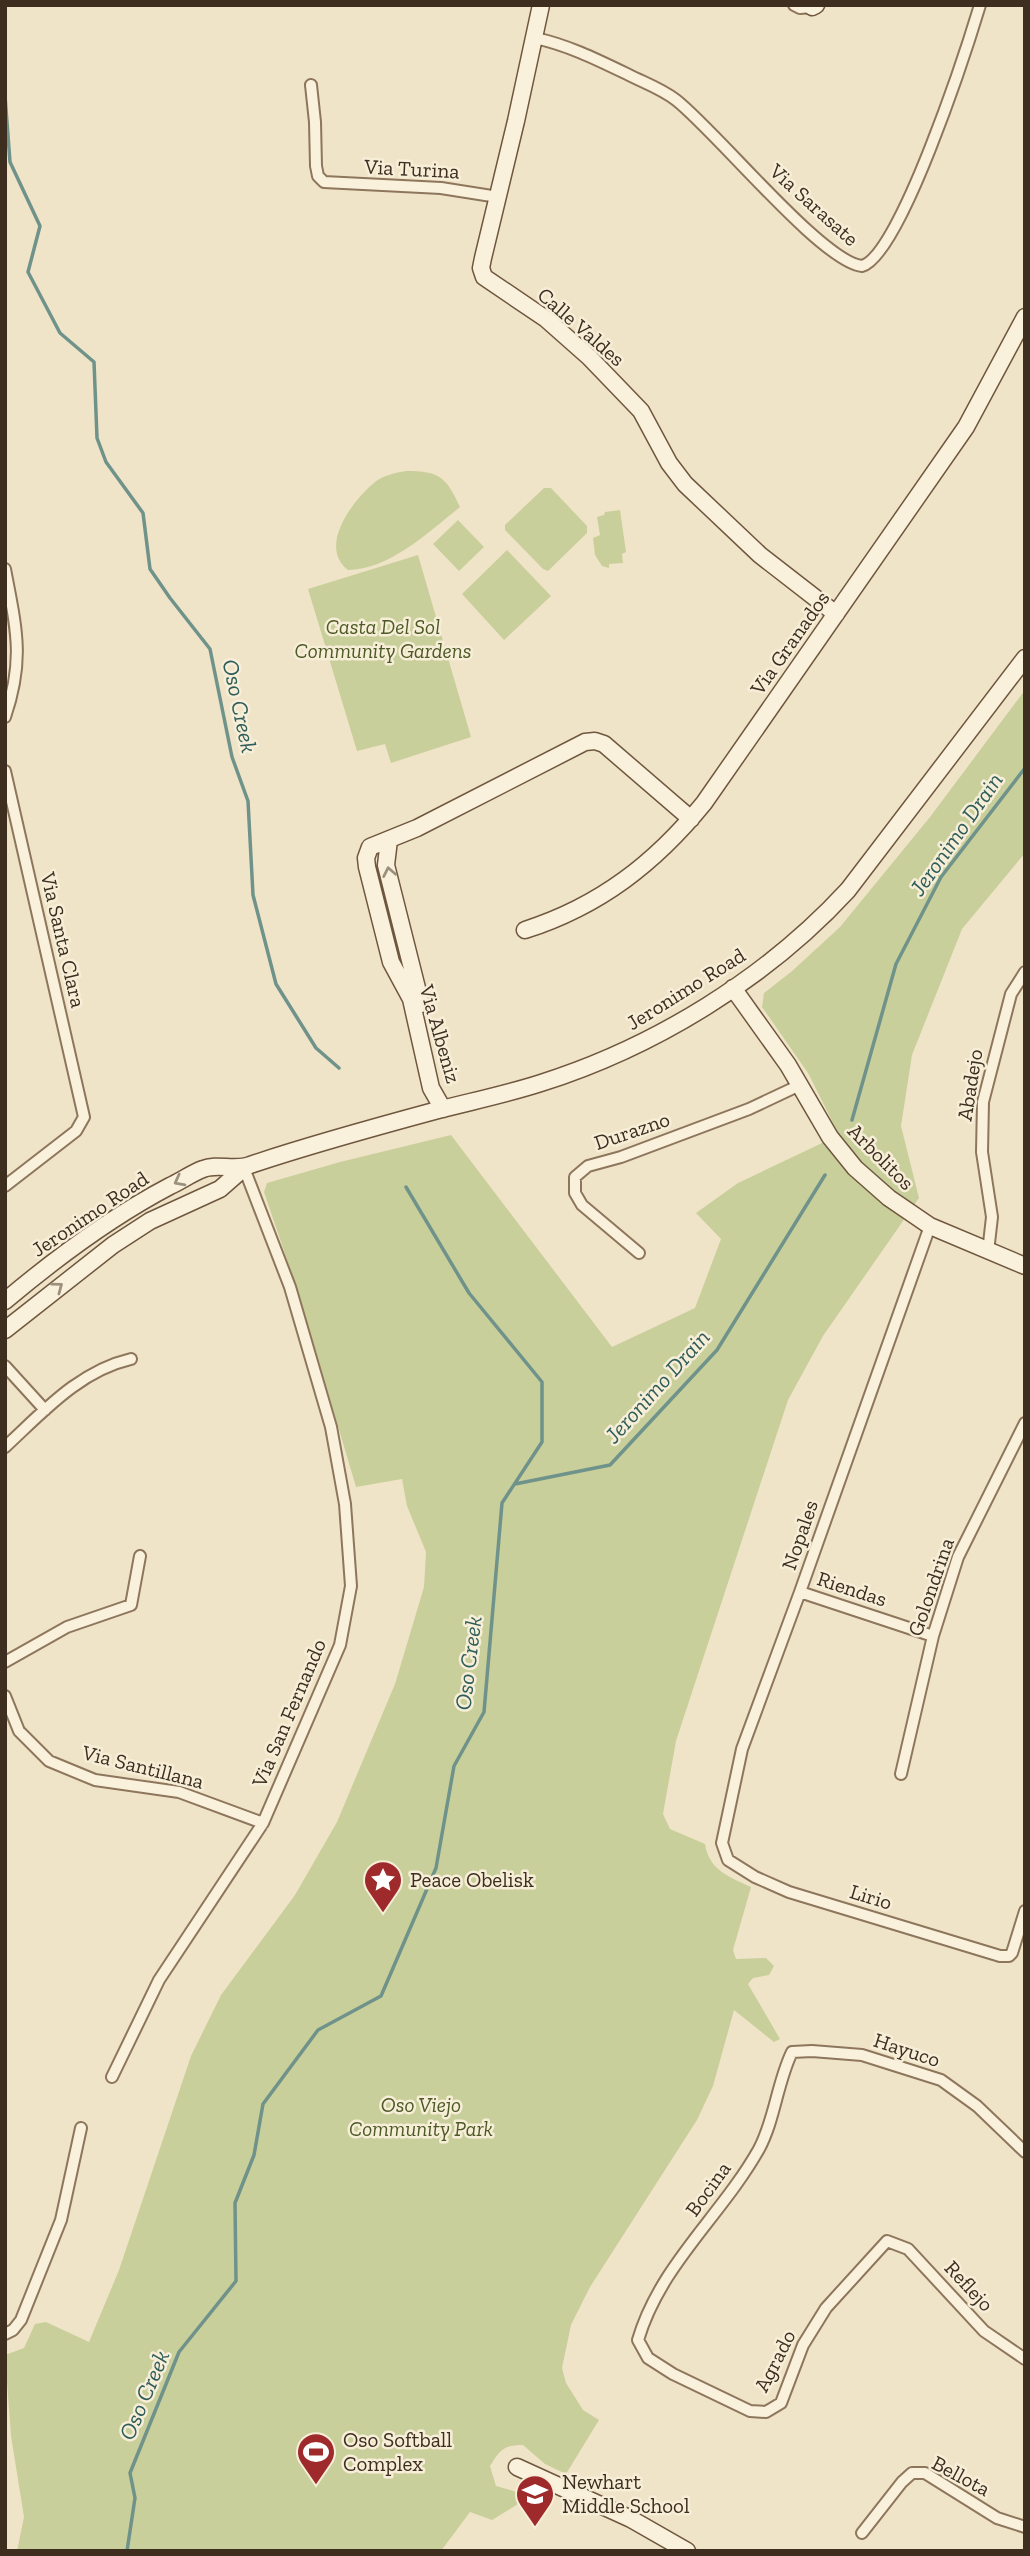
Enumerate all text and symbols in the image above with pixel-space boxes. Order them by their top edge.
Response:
street label: Via Turina [363,153,460,183]
street label: Via Sarasate [764,157,864,251]
street label: Calle Valdes [533,282,630,371]
street label: Via Granados [744,586,835,700]
park label: Casta Del Sol Community Gardens [295,614,471,663]
water label: Oso Creek [216,657,264,755]
water label: Jeronimo Drain [903,767,1009,902]
one-way arrow [382,866,397,878]
street label: Via Santa Clara [36,869,91,1010]
street label: Jeronimo Road [622,942,750,1035]
street label: Via Albeniz [414,981,467,1086]
street label: Abadejo [951,1047,989,1123]
street label: Durazno [591,1106,673,1155]
street label: Arbolitos [843,1118,920,1195]
street label: Jeronimo Road [27,1165,153,1262]
one-way arrow [174,1173,186,1187]
one-way arrow [50,1283,63,1295]
water label: Jeronimo Drain [598,1323,715,1450]
street label: Nopales [776,1497,823,1573]
street label: Golondrina [902,1535,959,1639]
street label: Riendas [814,1566,890,1611]
water label: Oso Creek [448,1614,488,1712]
street label: Via San Fernando [246,1635,331,1792]
street label: Via Santillana [79,1739,207,1794]
place icon: Peace Obelisk [362,1859,404,1914]
place label: Peace Obelisk [410,1867,534,1892]
street label: Lirio [847,1878,895,1915]
street label: Hayuco [871,2027,944,2072]
park label: Oso Viejo Community Park [349,2092,493,2141]
street label: Bocina [679,2157,736,2221]
street label: Reflejo [939,2255,999,2317]
street label: Agrado [748,2326,801,2396]
water label: Oso Creek [113,2346,175,2444]
place label: Oso Softball Complex [343,2427,452,2476]
sports icon: Oso Softball Complex [295,2431,337,2486]
street label: Bellota [928,2450,995,2501]
place label: Newhart Middle School [562,2469,690,2518]
school or university icon: Newhart Middle School [514,2473,556,2528]

